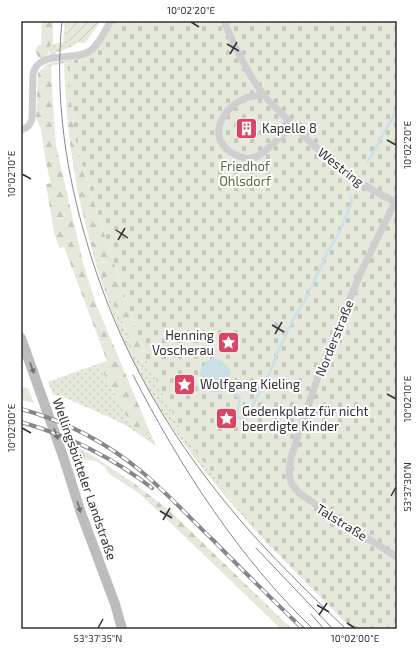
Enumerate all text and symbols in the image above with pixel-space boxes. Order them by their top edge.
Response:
text: 10°02'20"E [167,4,215,16]
building icon: Kapelle 8 [233,115,259,141]
place label: Kapelle 8 [262,120,317,136]
text: 10°02'20"E [401,121,413,169]
street label: Westring [315,144,367,190]
text: 10°02'10"E [5,150,17,197]
park label: Friedhof Ohlsdorf [219,158,272,189]
street label: Norderstraße [311,297,357,379]
place label: Henning Voscherau [152,327,214,358]
place icon: Henning Voscherau [216,329,242,355]
one-way arrow [29,363,35,375]
place icon: Wolfgang Kieling [172,371,198,397]
text: 10°02'10"E [401,375,413,422]
place label: Wolfgang Kieling [200,376,300,392]
street label: Wellingsbütteler Landstraße [50,396,120,562]
text: 10°02'00"E [5,403,17,452]
place label: Gedenkplatz für nicht beerdigte Kinder [242,403,368,434]
place icon: Gedenkplatz für nicht beerdigte Kinder [214,405,240,431]
one-way arrow [53,429,59,441]
text: 53°37'30"N [401,462,413,512]
street label: Talstraße [314,500,370,544]
one-way arrow [76,501,82,513]
text: 53°37'35"N [74,632,122,644]
text: 10°02'00"E [331,632,380,644]

